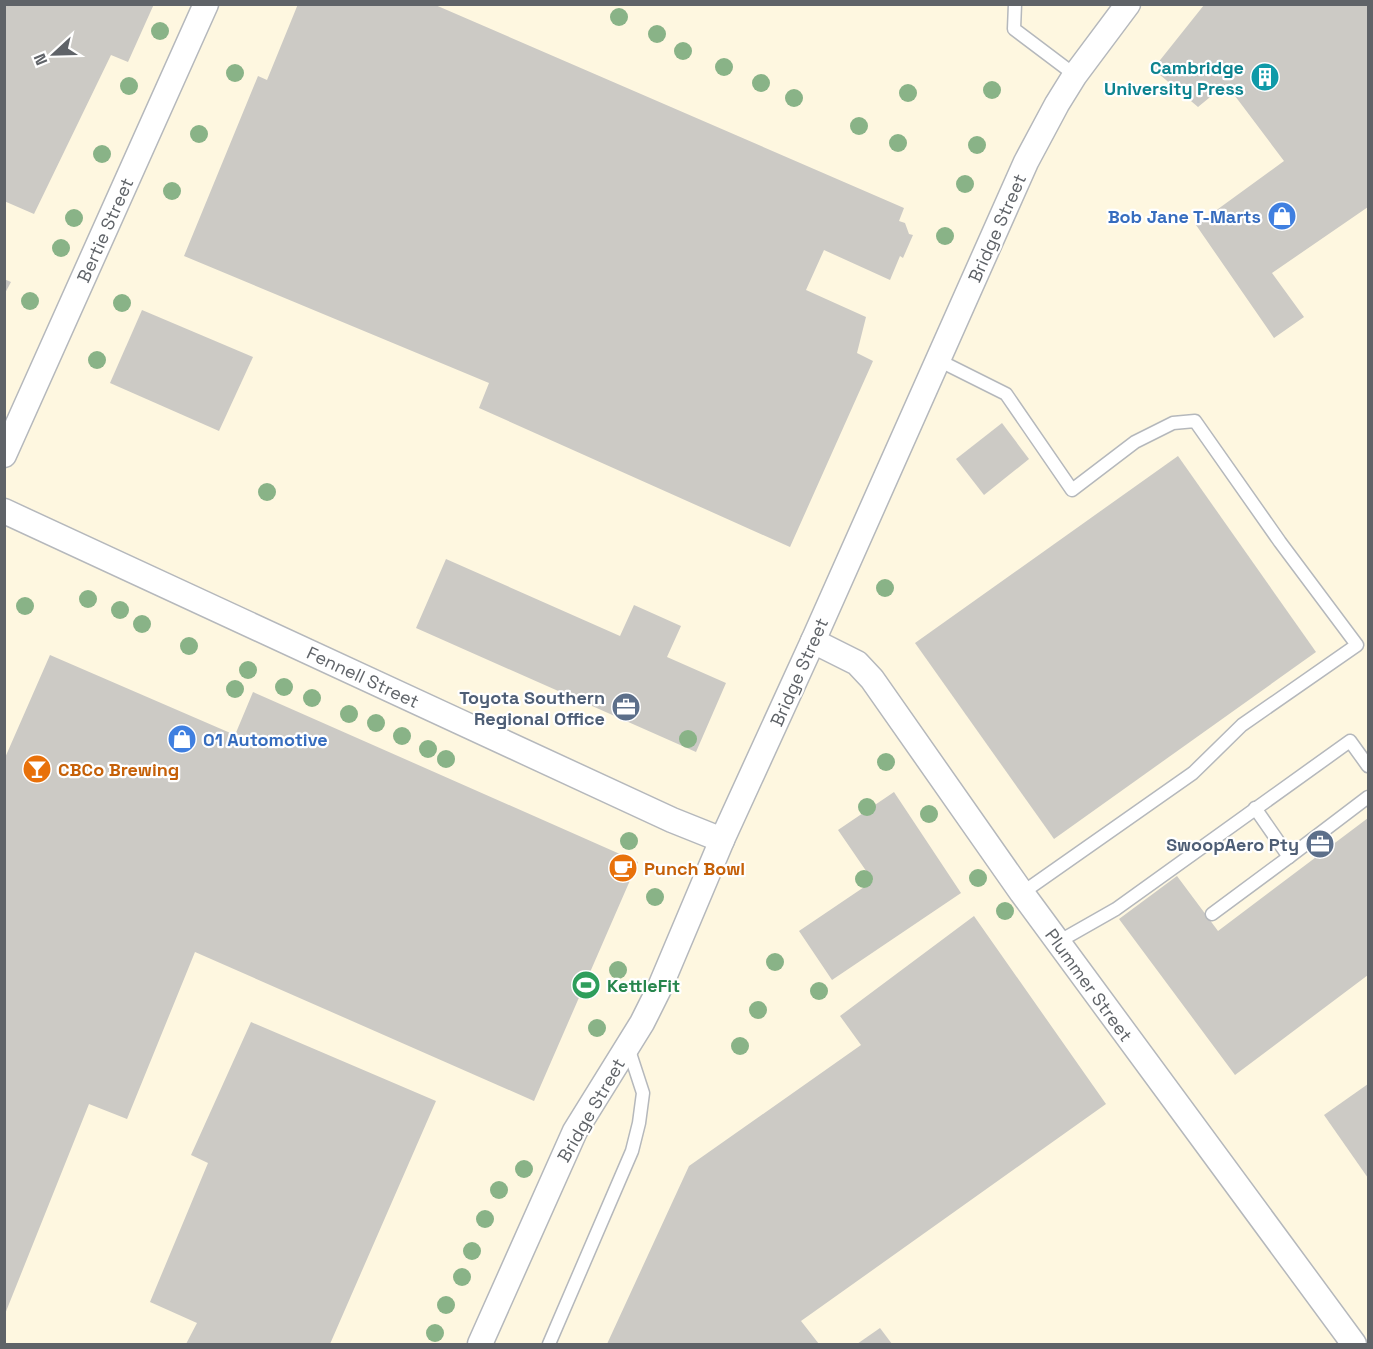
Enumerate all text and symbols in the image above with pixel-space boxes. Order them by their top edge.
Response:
north arrow [24,24,84,84]
text: N [29,51,52,68]
place label: Cambridge University Press [1104,56,1244,100]
building icon: Cambridge University Press [1249,61,1281,93]
street label: Bridge Street [963,170,1031,286]
street label: Bertie Street [72,174,138,286]
shop icon: Bob Jane T-Marts [1266,200,1298,232]
place label: Bob Jane T-Marts [1108,205,1261,228]
street label: Bridge Street [765,614,833,730]
street label: Fennell Street [303,641,423,713]
place label: Toyota Southern Regional Office [459,686,605,730]
office icon: Toyota Southern Regional Office [610,691,642,723]
shop icon: 01 Automotive [166,723,198,755]
place label: 01 Automotive [203,728,328,751]
bar icon: CBCo Brewing [21,753,53,785]
place label: CBCo Brewing [58,758,179,781]
office icon: SwoopAero Pty [1304,828,1336,860]
place label: SwoopAero Pty [1166,833,1299,856]
cafe icon: Punch Bowl [607,852,639,884]
place label: Punch Bowl [644,857,745,880]
street label: Plummer Street [1040,924,1138,1046]
sports icon: KettleFit [570,969,602,1001]
place label: KettleFit [607,974,680,997]
street label: Bridge Street [552,1054,630,1166]

